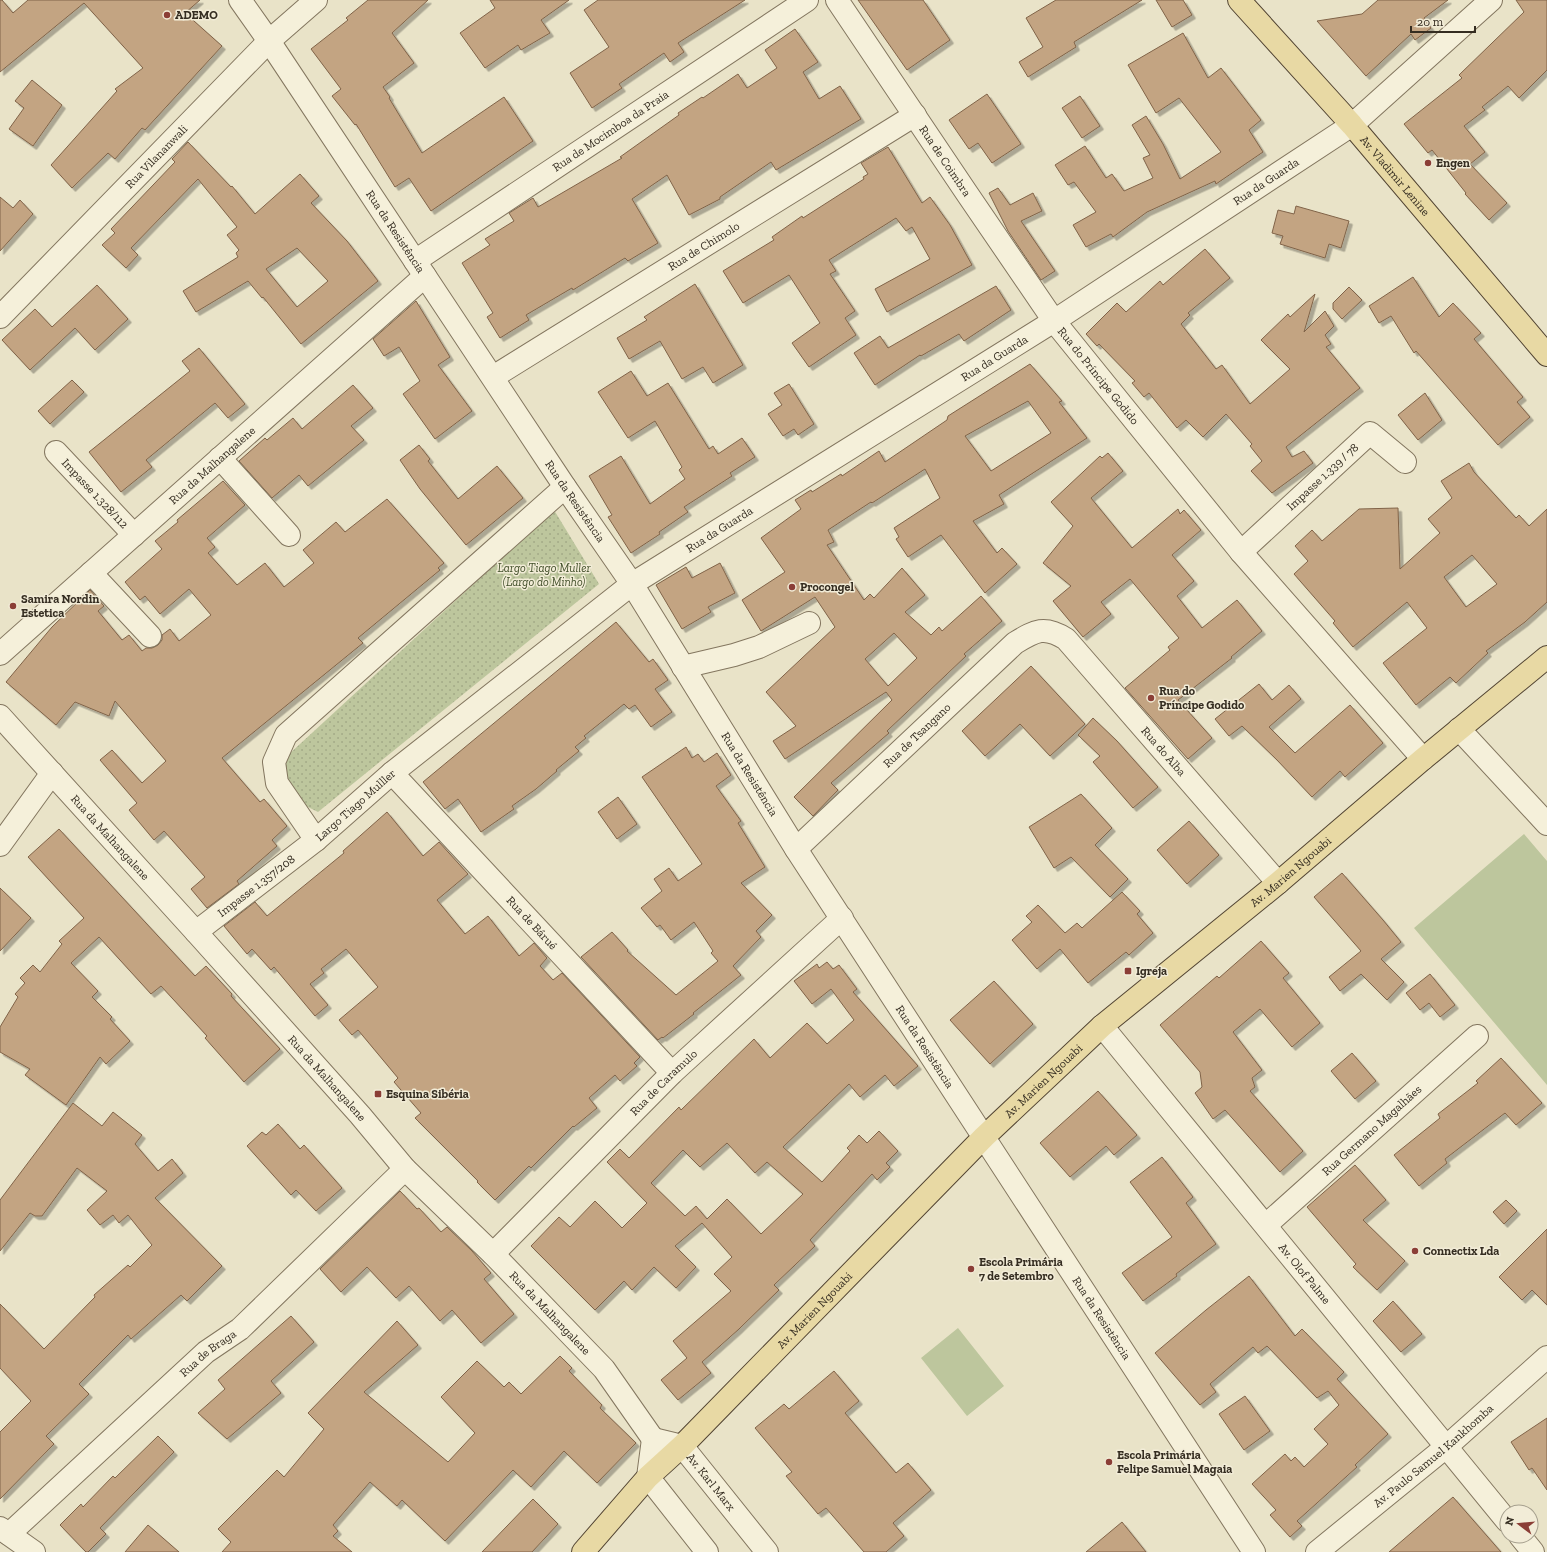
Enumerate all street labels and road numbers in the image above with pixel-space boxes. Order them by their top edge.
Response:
street label: Rua de Mocimboa da Praia [550,87,671,174]
street label: Rua Vilananwali [122,121,191,191]
street label: Rua de Coimbra [916,123,974,199]
street label: Av. Vladimir Lenine [1357,133,1433,219]
street label: Rua da Guarda [1230,155,1302,208]
street label: Rua da Resistência [363,188,428,276]
street label: Rua de Chimolo [665,219,742,274]
street label: Rua do Príncipe Godido [1055,324,1142,427]
street label: Rua da Guarda [958,332,1031,384]
street label: Rua da Malhangalene [166,423,258,507]
street label: Impasse 1.339 / 78 [1284,440,1361,513]
street label: Impasse 1.328/112 [59,456,131,531]
street label: Rua da Resistência [542,458,608,545]
street label: Rua da Guarda [683,503,756,556]
street label: Rua de Tsangano [880,700,954,770]
street label: Rua do Alba [1138,724,1189,779]
street label: Rua da Resistência [718,730,781,819]
street label: Largo Tiago Mulller [313,766,398,844]
street label: Rua da Malhangalene [68,792,153,883]
street label: Av. Marien Ngouabi [1247,833,1334,910]
street label: Impasse 1.357/208 [215,852,298,920]
street label: Rua de Bárué [504,893,560,953]
street label: Rua da Resistência [893,1003,957,1091]
street label: Rua da Malhangalene [285,1032,369,1124]
street label: Av. Marien Ngouabi [1002,1041,1086,1121]
street label: Rua de Caramulo [627,1046,700,1118]
street label: Rua Germano Magalhães [1319,1082,1424,1178]
street label: Av. Olof Palme [1276,1240,1334,1307]
street label: Rua da Malhangalene [507,1268,594,1358]
street label: Av. Marien Ngouabi [774,1269,856,1352]
street label: Rua da Resistência [1070,1274,1134,1363]
street label: Rua de Braga [177,1327,239,1380]
street label: Av. Paulo Samuel Kankhomba [1371,1401,1496,1510]
street label: Av. Karl Marx [684,1450,738,1514]

